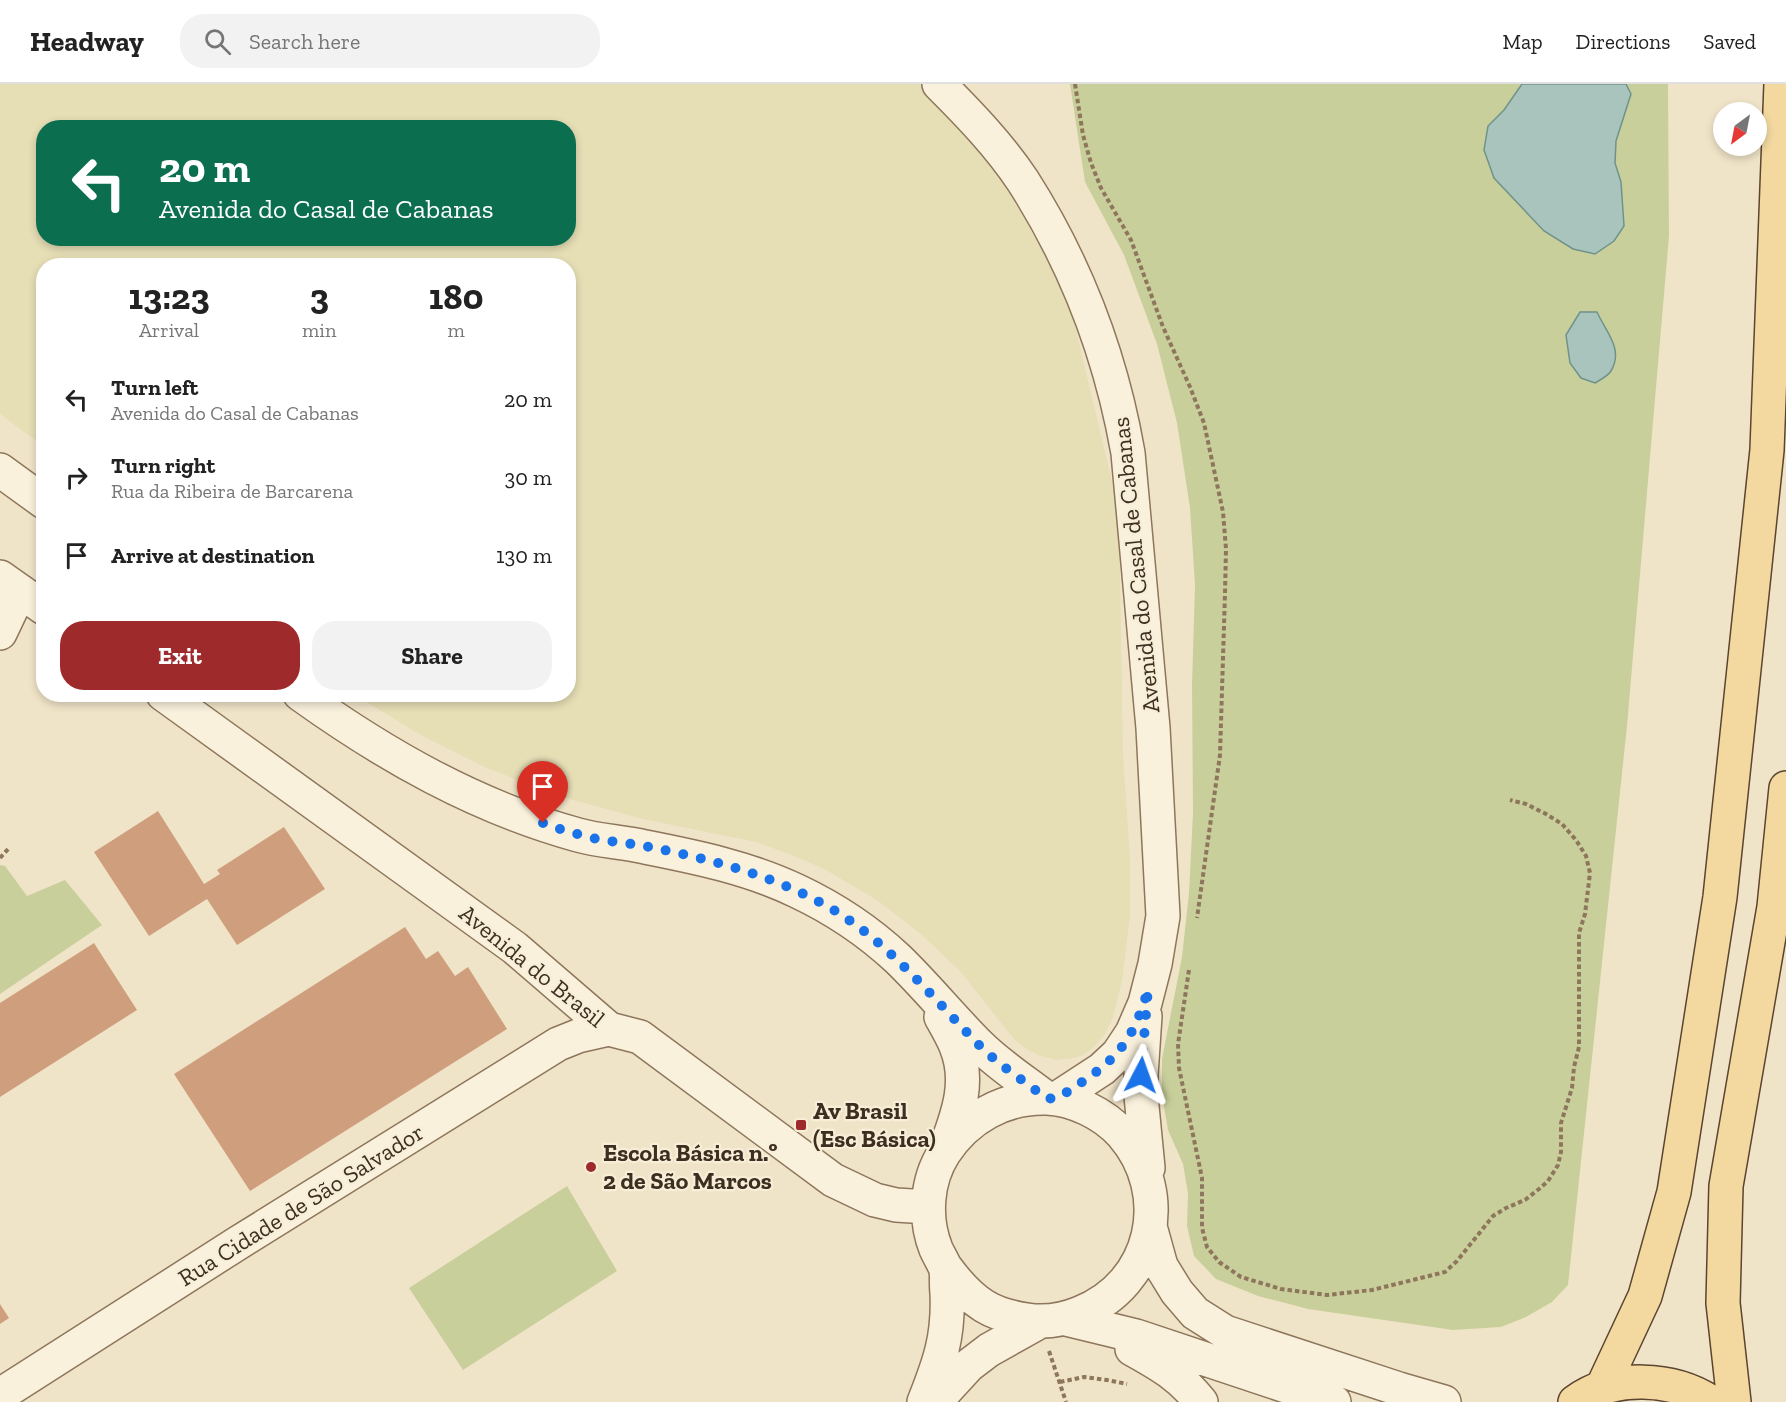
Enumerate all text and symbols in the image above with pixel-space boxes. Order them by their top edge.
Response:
search box [180,14,600,68]
text: Headway [30,25,144,58]
icon: search [201,25,234,58]
text: Search here [249,28,360,55]
text: Map [1503,29,1543,54]
text: Directions [1576,29,1670,54]
text: Saved [1703,29,1756,54]
north arrow [1713,102,1767,156]
map controls [1713,102,1767,156]
text: 20 m [159,142,250,193]
icon: left [60,144,138,222]
text: Avenida do Casal de Cabanas [159,193,494,225]
text: 13:23 [128,275,210,318]
text: 3 [310,275,329,318]
text: 180 [429,275,484,318]
text: Arrival [139,318,199,342]
text: min [302,318,336,342]
text: m [448,318,465,342]
text: Turn left [111,374,198,401]
icon: left [60,383,93,416]
text: 20 m [504,386,552,413]
text: Avenida do Casal de Cabanas [111,401,359,425]
street label: Avenida do Casal de Cabanas [1106,416,1165,714]
text: Turn right [111,452,215,479]
icon: right [60,461,93,494]
text: 30 m [505,464,552,491]
text: Rua da Ribeira de Barcarena [111,479,353,503]
icon: arrive [60,539,93,572]
text: Arrive at destination [111,542,314,569]
text: 130 m [496,542,552,569]
button: Exit [60,621,300,690]
button: Share [312,621,552,690]
pin [517,761,568,823]
icon: arrive [526,770,559,803]
street label: Avenida do Brasil [454,898,611,1033]
position arrow [1109,1043,1173,1107]
place label: Av Brasil (Esc Básica) [813,1096,936,1153]
street label: Rua Cidade de São Salvador [173,1117,429,1292]
marker: Av Brasil (Esc Básica) [794,1118,808,1132]
place label: Escola Básica n.º 2 de São Marcos [603,1138,777,1195]
marker: Escola Básica n.º 2 de São Marcos [584,1160,598,1174]

